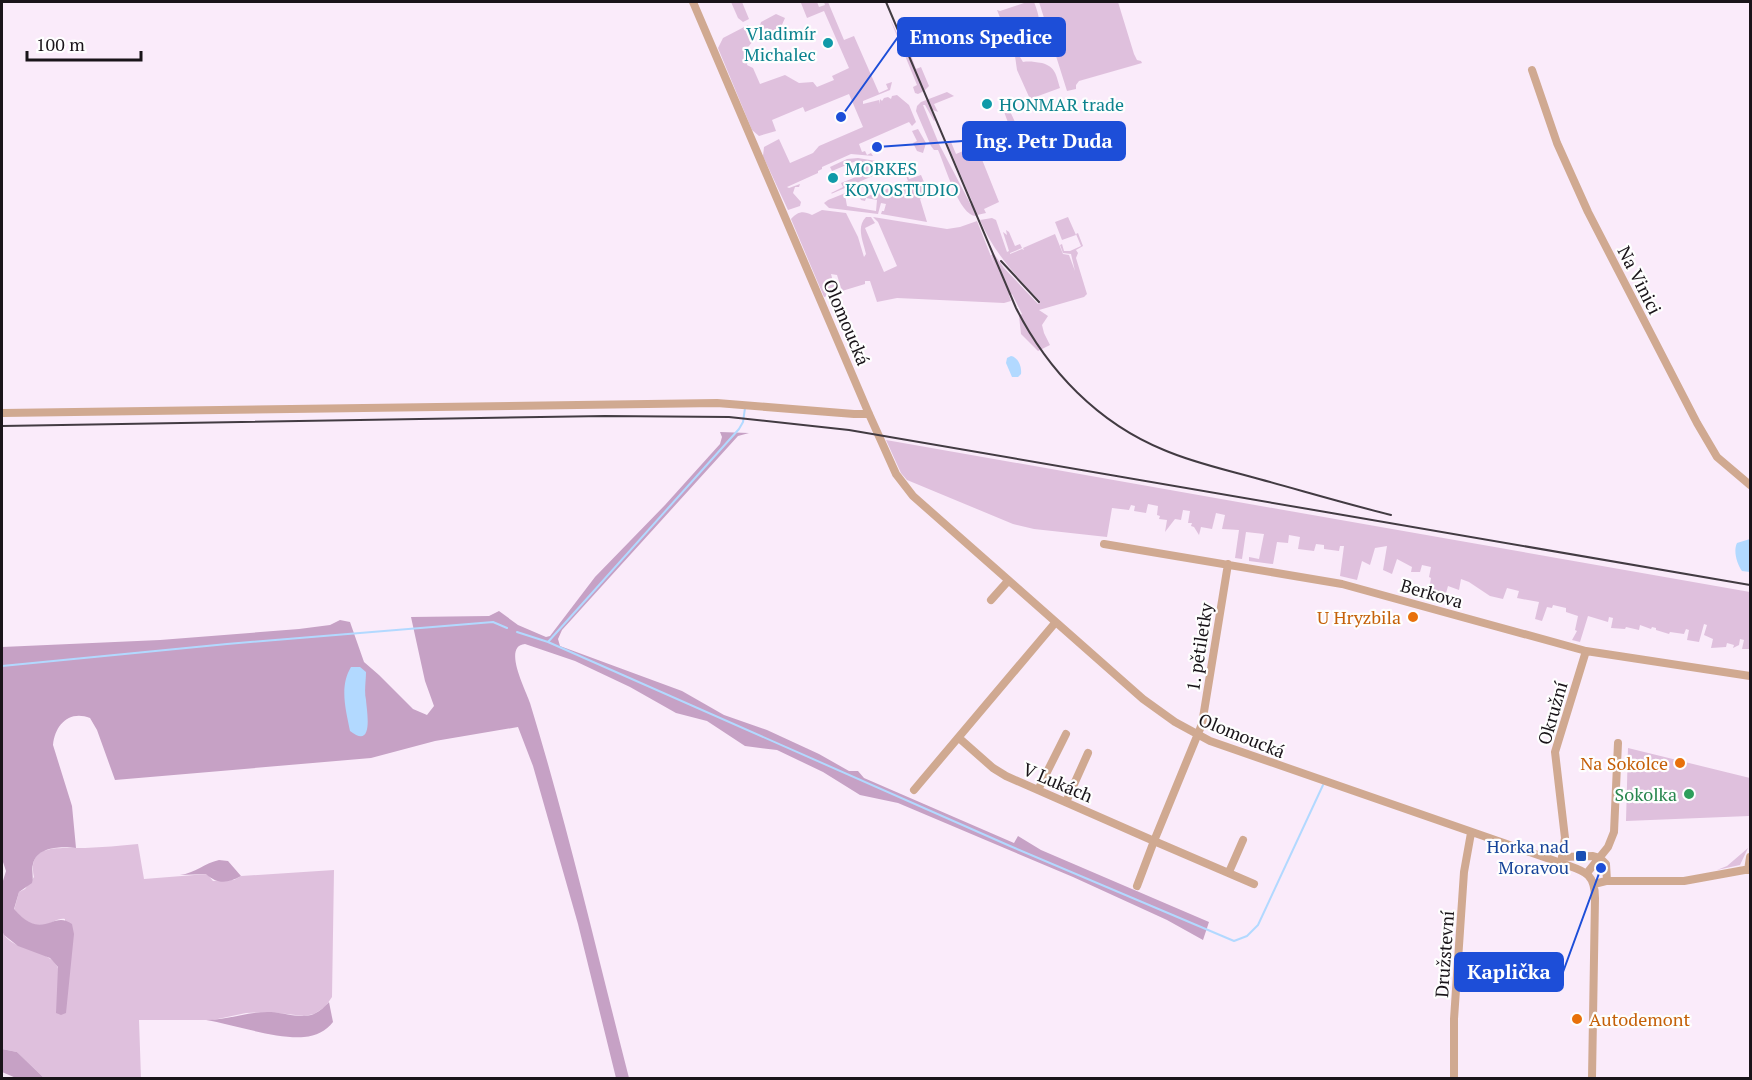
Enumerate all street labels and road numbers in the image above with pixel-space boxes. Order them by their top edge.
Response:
street label: Na Vinici [1613,242,1667,318]
street label: Olomoucká [818,275,876,369]
street label: Berkova [1398,573,1466,613]
street label: 1. pětiletky [1180,600,1218,693]
street label: Okružní [1532,678,1573,747]
street label: Olomoucká [1195,707,1289,763]
street label: V Lukách [1019,757,1097,808]
street label: Družstevní [1429,909,1459,998]

